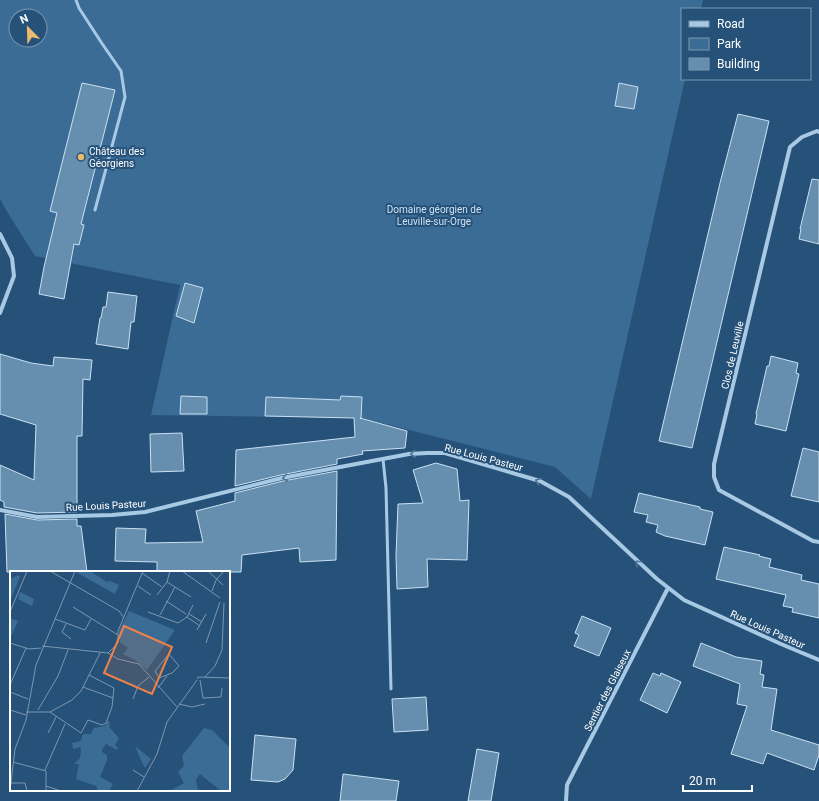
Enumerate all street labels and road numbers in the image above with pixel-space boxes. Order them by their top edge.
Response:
street label: Clos de Leuville [719,320,746,390]
street label: Rue Louis Pasteur [444,442,525,473]
street label: Rue Louis Pasteur [66,498,147,513]
street label: Rue Louis Pasteur [729,608,807,651]
street label: Sentier des Glaiseux [582,647,633,733]

